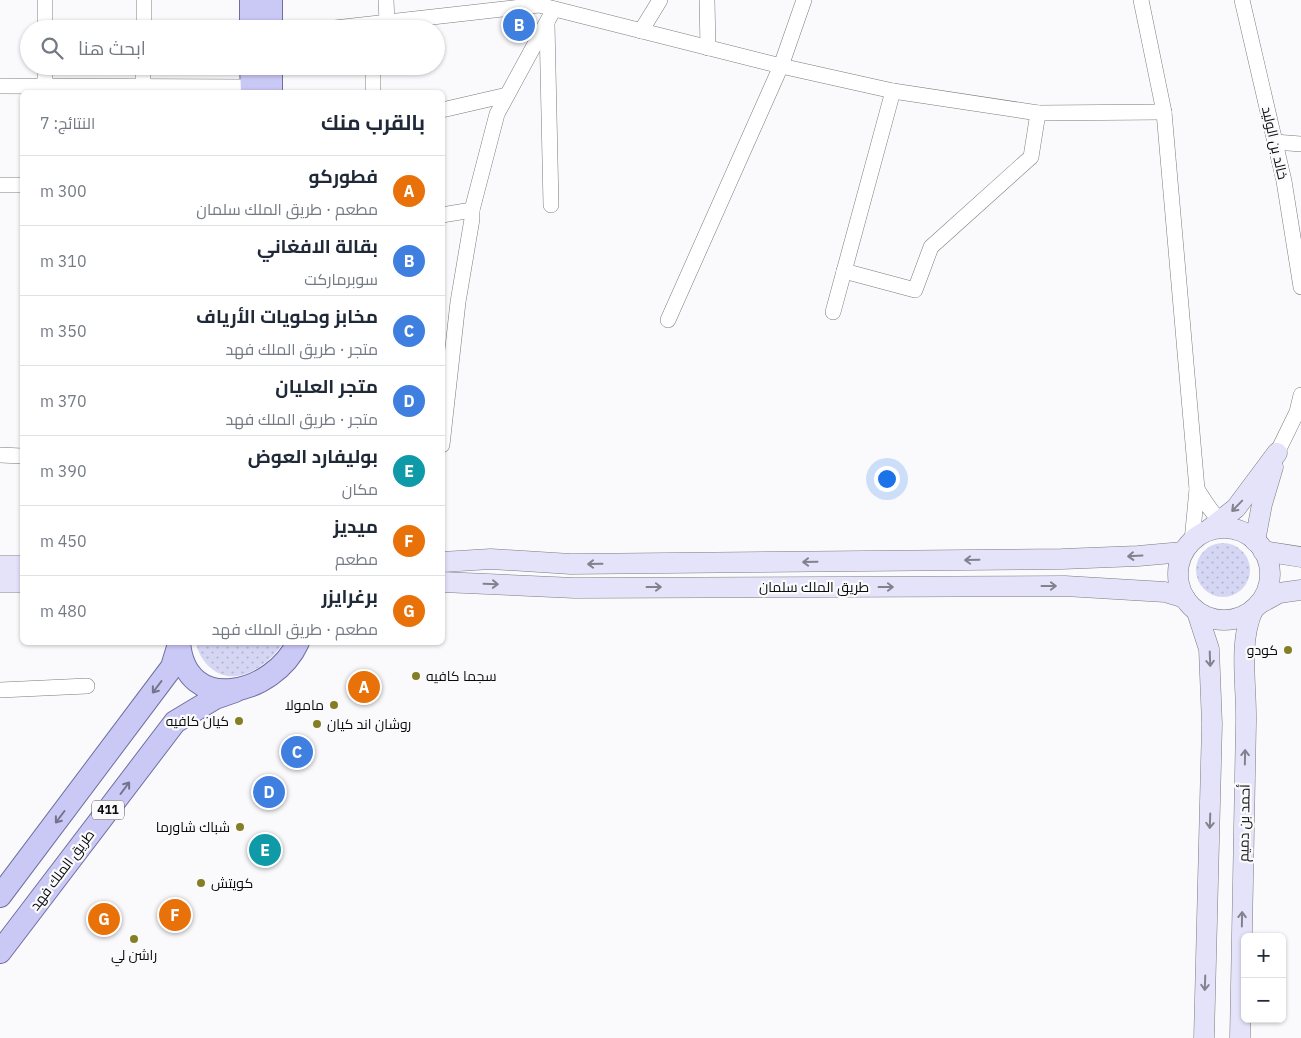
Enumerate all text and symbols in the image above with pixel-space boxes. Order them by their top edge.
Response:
pin: B [503,6,535,44]
search box [20,20,445,75]
icon: search [38,34,66,62]
text: ابحث هنا [78,36,146,60]
street label: خالد بن الوليد [1258,105,1292,181]
text: بالقرب منك [321,108,425,136]
text: النتائج: 7 [40,113,95,133]
text: فطوركو [309,164,378,188]
text: 300 m [40,181,87,201]
text: A [404,181,414,201]
text: مطعم · طريق الملك سلمان [196,199,378,219]
text: بقالة الافغاني [257,234,378,258]
text: 310 m [40,251,87,271]
text: B [404,251,414,271]
text: سوبرماركت [304,269,378,289]
text: مخابز وحلويات الأرياف [196,304,378,328]
text: 350 m [40,321,87,341]
text: C [404,321,414,341]
text: متجر · طريق الملك فهد [225,339,378,359]
text: متجر العليان [275,374,378,398]
text: 370 m [40,391,87,411]
text: D [403,391,415,411]
text: متجر · طريق الملك فهد [225,409,378,429]
text: بوليفارد العوض [248,444,378,468]
text: 390 m [40,461,87,481]
text: E [404,461,414,481]
your location [874,466,900,492]
text: مكان [342,479,378,499]
one-way arrow [1231,500,1243,512]
text: ميديز [333,514,378,538]
text: 450 m [40,531,87,551]
text: F [404,531,414,551]
text: مطعم [335,549,378,569]
one-way arrow [1127,552,1143,561]
one-way arrow [965,555,981,565]
one-way arrow [802,557,818,567]
one-way arrow [587,559,604,569]
street label: طريق الملك سلمان [759,578,869,596]
one-way arrow [482,579,499,589]
one-way arrow [1040,581,1056,591]
one-way arrow [645,582,661,592]
one-way arrow [878,582,894,592]
text: برغرايزر [321,584,378,608]
text: 480 m [40,601,87,621]
text: G [403,601,415,621]
text: مطعم · طريق الملك فهد [212,619,378,639]
place label: كودو [1247,641,1278,659]
marker: كودو [1282,644,1294,656]
one-way arrow [1205,650,1214,666]
place label: سجما كافيه [426,667,497,685]
pin: A [348,668,380,706]
marker: سجما كافيه [410,670,422,682]
one-way arrow [152,680,163,693]
place label: مامولا [285,696,324,714]
marker: مامولا [328,699,340,711]
place label: كيان كافيه [166,712,229,730]
marker: كيان كافيه [233,715,245,727]
place label: روشان اند كيان [327,715,411,733]
marker: روشان اند كيان [311,718,323,730]
pin: C [281,733,313,771]
one-way arrow [1241,749,1250,765]
pin: D [253,773,285,811]
one-way arrow [120,781,130,795]
street label: أحمد بن دميم [1234,784,1255,862]
road number: 411 [92,800,124,820]
one-way arrow [55,810,65,824]
one-way arrow [1205,812,1215,829]
place label: شباك شاورما [156,818,230,836]
marker: شباك شاورما [234,821,246,833]
street label: طريق الملك فهد [26,826,98,914]
pin: E [249,831,281,869]
place label: كويتش [211,874,253,892]
marker: كويتش [195,877,207,889]
pin: F [159,896,191,934]
pin: G [88,900,120,938]
one-way arrow [1237,912,1247,928]
marker: راشن لي [128,933,140,945]
map controls [1241,933,1286,1023]
button: + [1241,933,1286,978]
place label: راشن لي [111,946,157,967]
one-way arrow [1201,975,1210,991]
button: − [1241,978,1286,1023]

